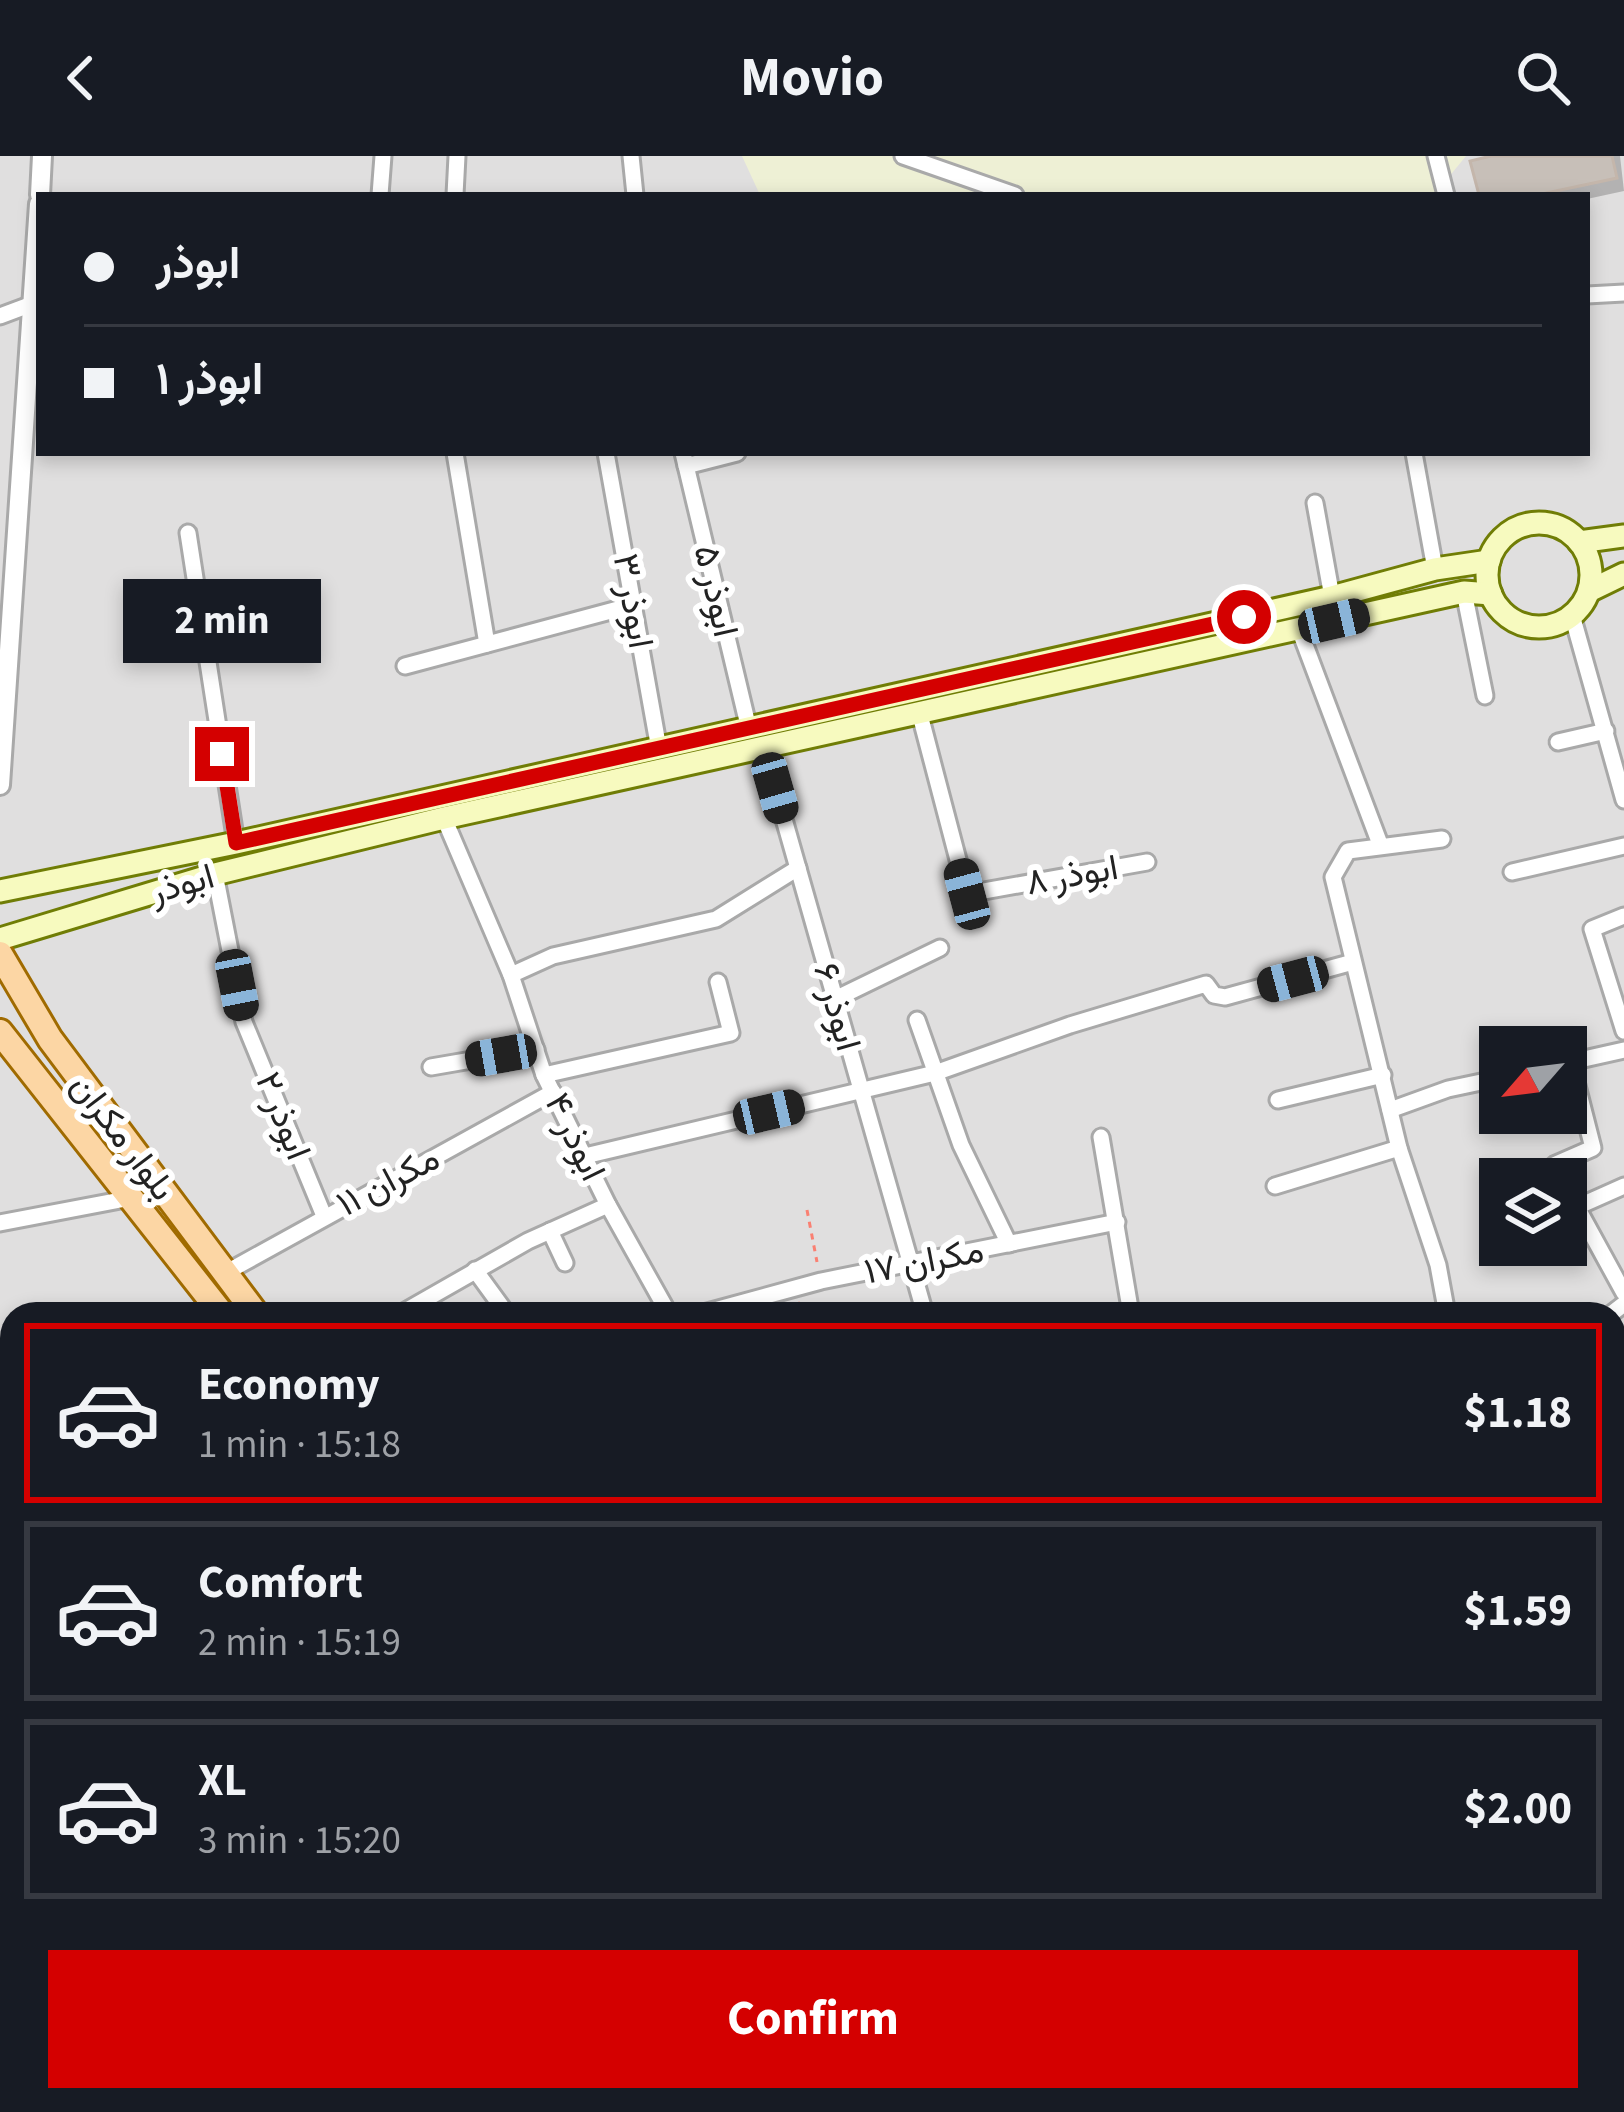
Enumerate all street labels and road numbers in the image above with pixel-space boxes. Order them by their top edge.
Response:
street label: ابوذر ۵ [681,540,751,642]
street label: ابوذر ۳ [600,550,666,652]
street label: ابوذر ۸ [1022,842,1122,908]
street label: ابوذر [143,851,220,918]
street label: ابوذر ۶ [800,957,874,1057]
street label: بلوار مکران [58,1063,188,1211]
street label: ابوذر ۲ [242,1064,324,1168]
street label: ابوذر ۴ [532,1084,618,1190]
street label: مکران ۱۱ [328,1133,448,1229]
street label: مکران ۱۷ [860,1224,988,1298]

